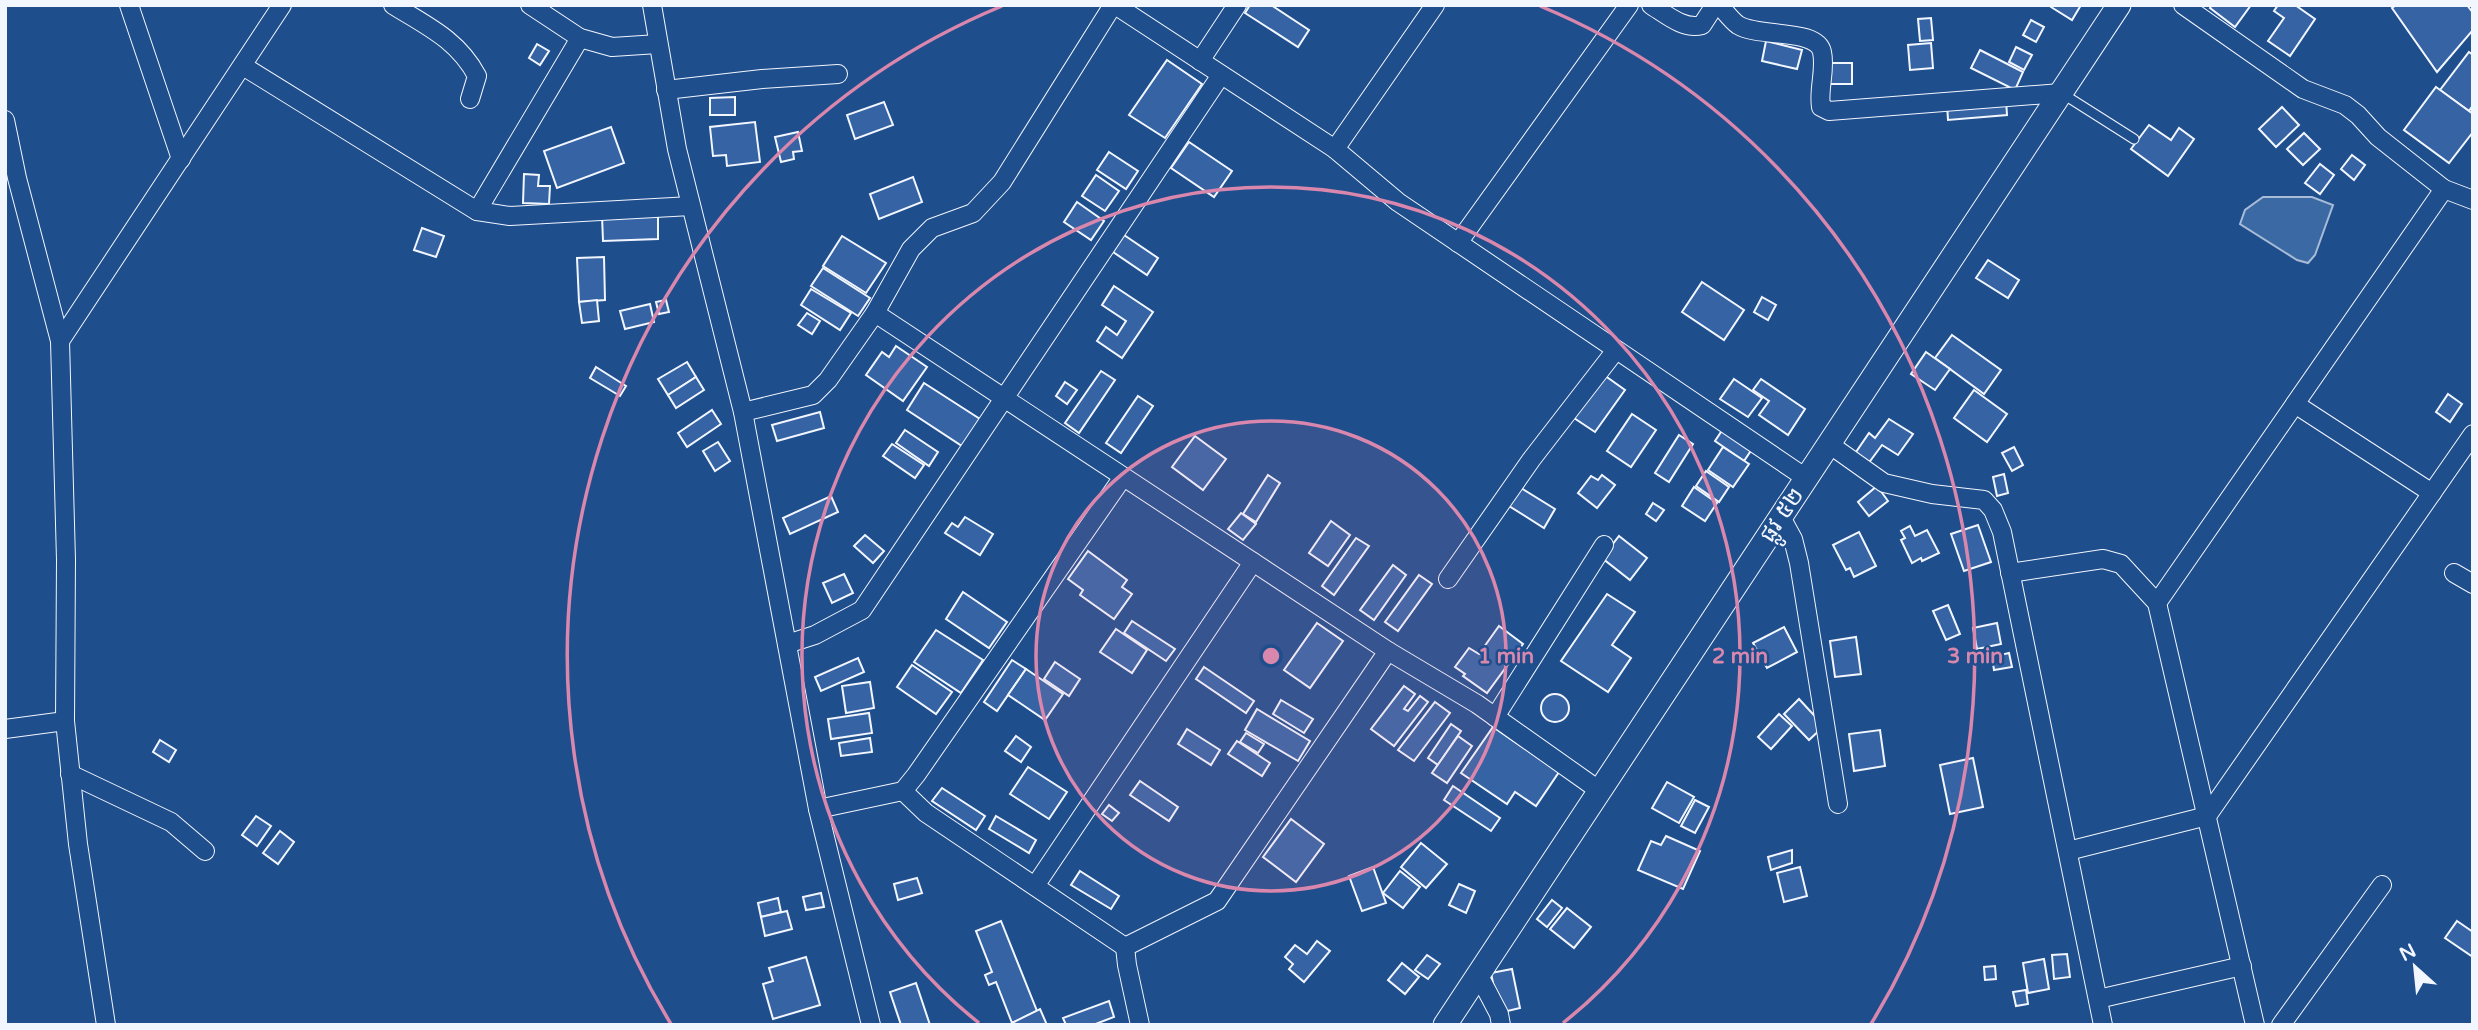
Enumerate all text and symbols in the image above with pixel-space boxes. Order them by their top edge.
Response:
street label: ផ្លូវ ៥២ [1754,482,1816,552]
centre of rings [1259,644,1283,668]
text: 1 min [1478,644,1534,669]
text: 2 min [1712,644,1768,669]
text: 3 min [1947,644,2003,669]
north arrow [2380,932,2450,1002]
text: N [2396,939,2420,966]

